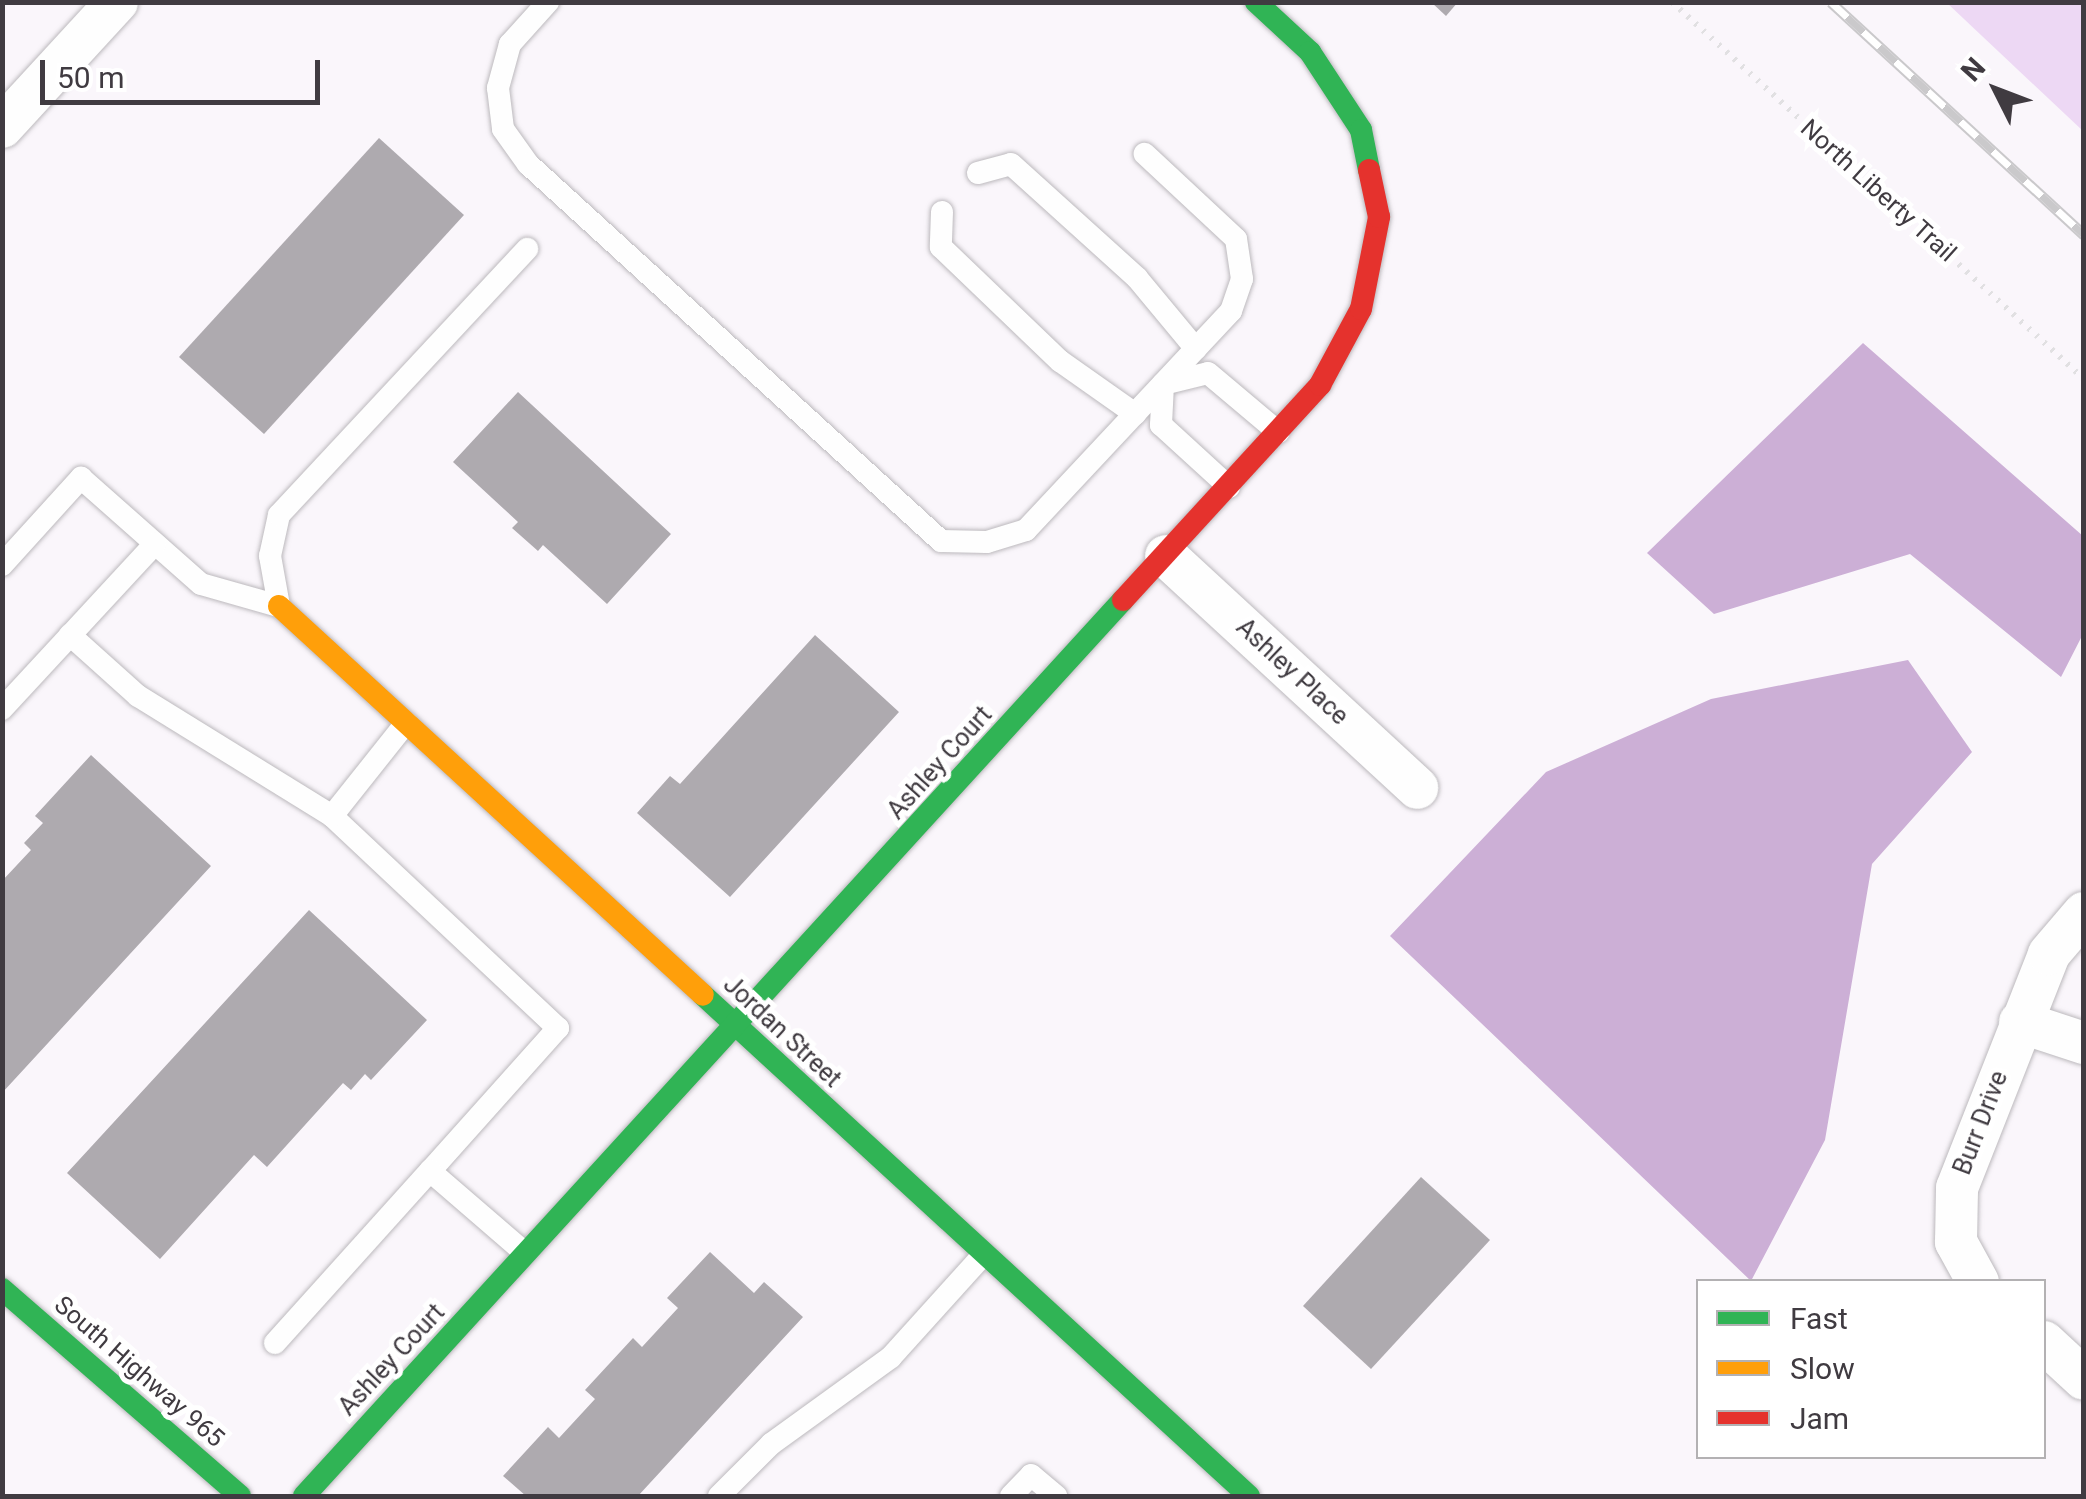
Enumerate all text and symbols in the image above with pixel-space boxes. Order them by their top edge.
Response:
scale bar [45,40,325,102]
north arrow [1946,40,2046,140]
text: N [1954,51,1992,88]
text: 50 m [57,60,124,95]
street label: North Liberty Trail [1794,113,1962,269]
street label: Ashley Place [1230,613,1354,731]
street label: Ashley Court [881,700,999,826]
street label: Jordan Street [717,970,847,1094]
street label: Burr Drive [1948,1067,2014,1179]
legend [1696,1279,2046,1459]
street label: South Highway 965 [48,1290,230,1454]
street label: Ashley Court [333,1298,451,1422]
text: Fast [1790,1301,1848,1336]
text: Slow [1790,1351,1855,1386]
text: Jam [1790,1401,1849,1436]

